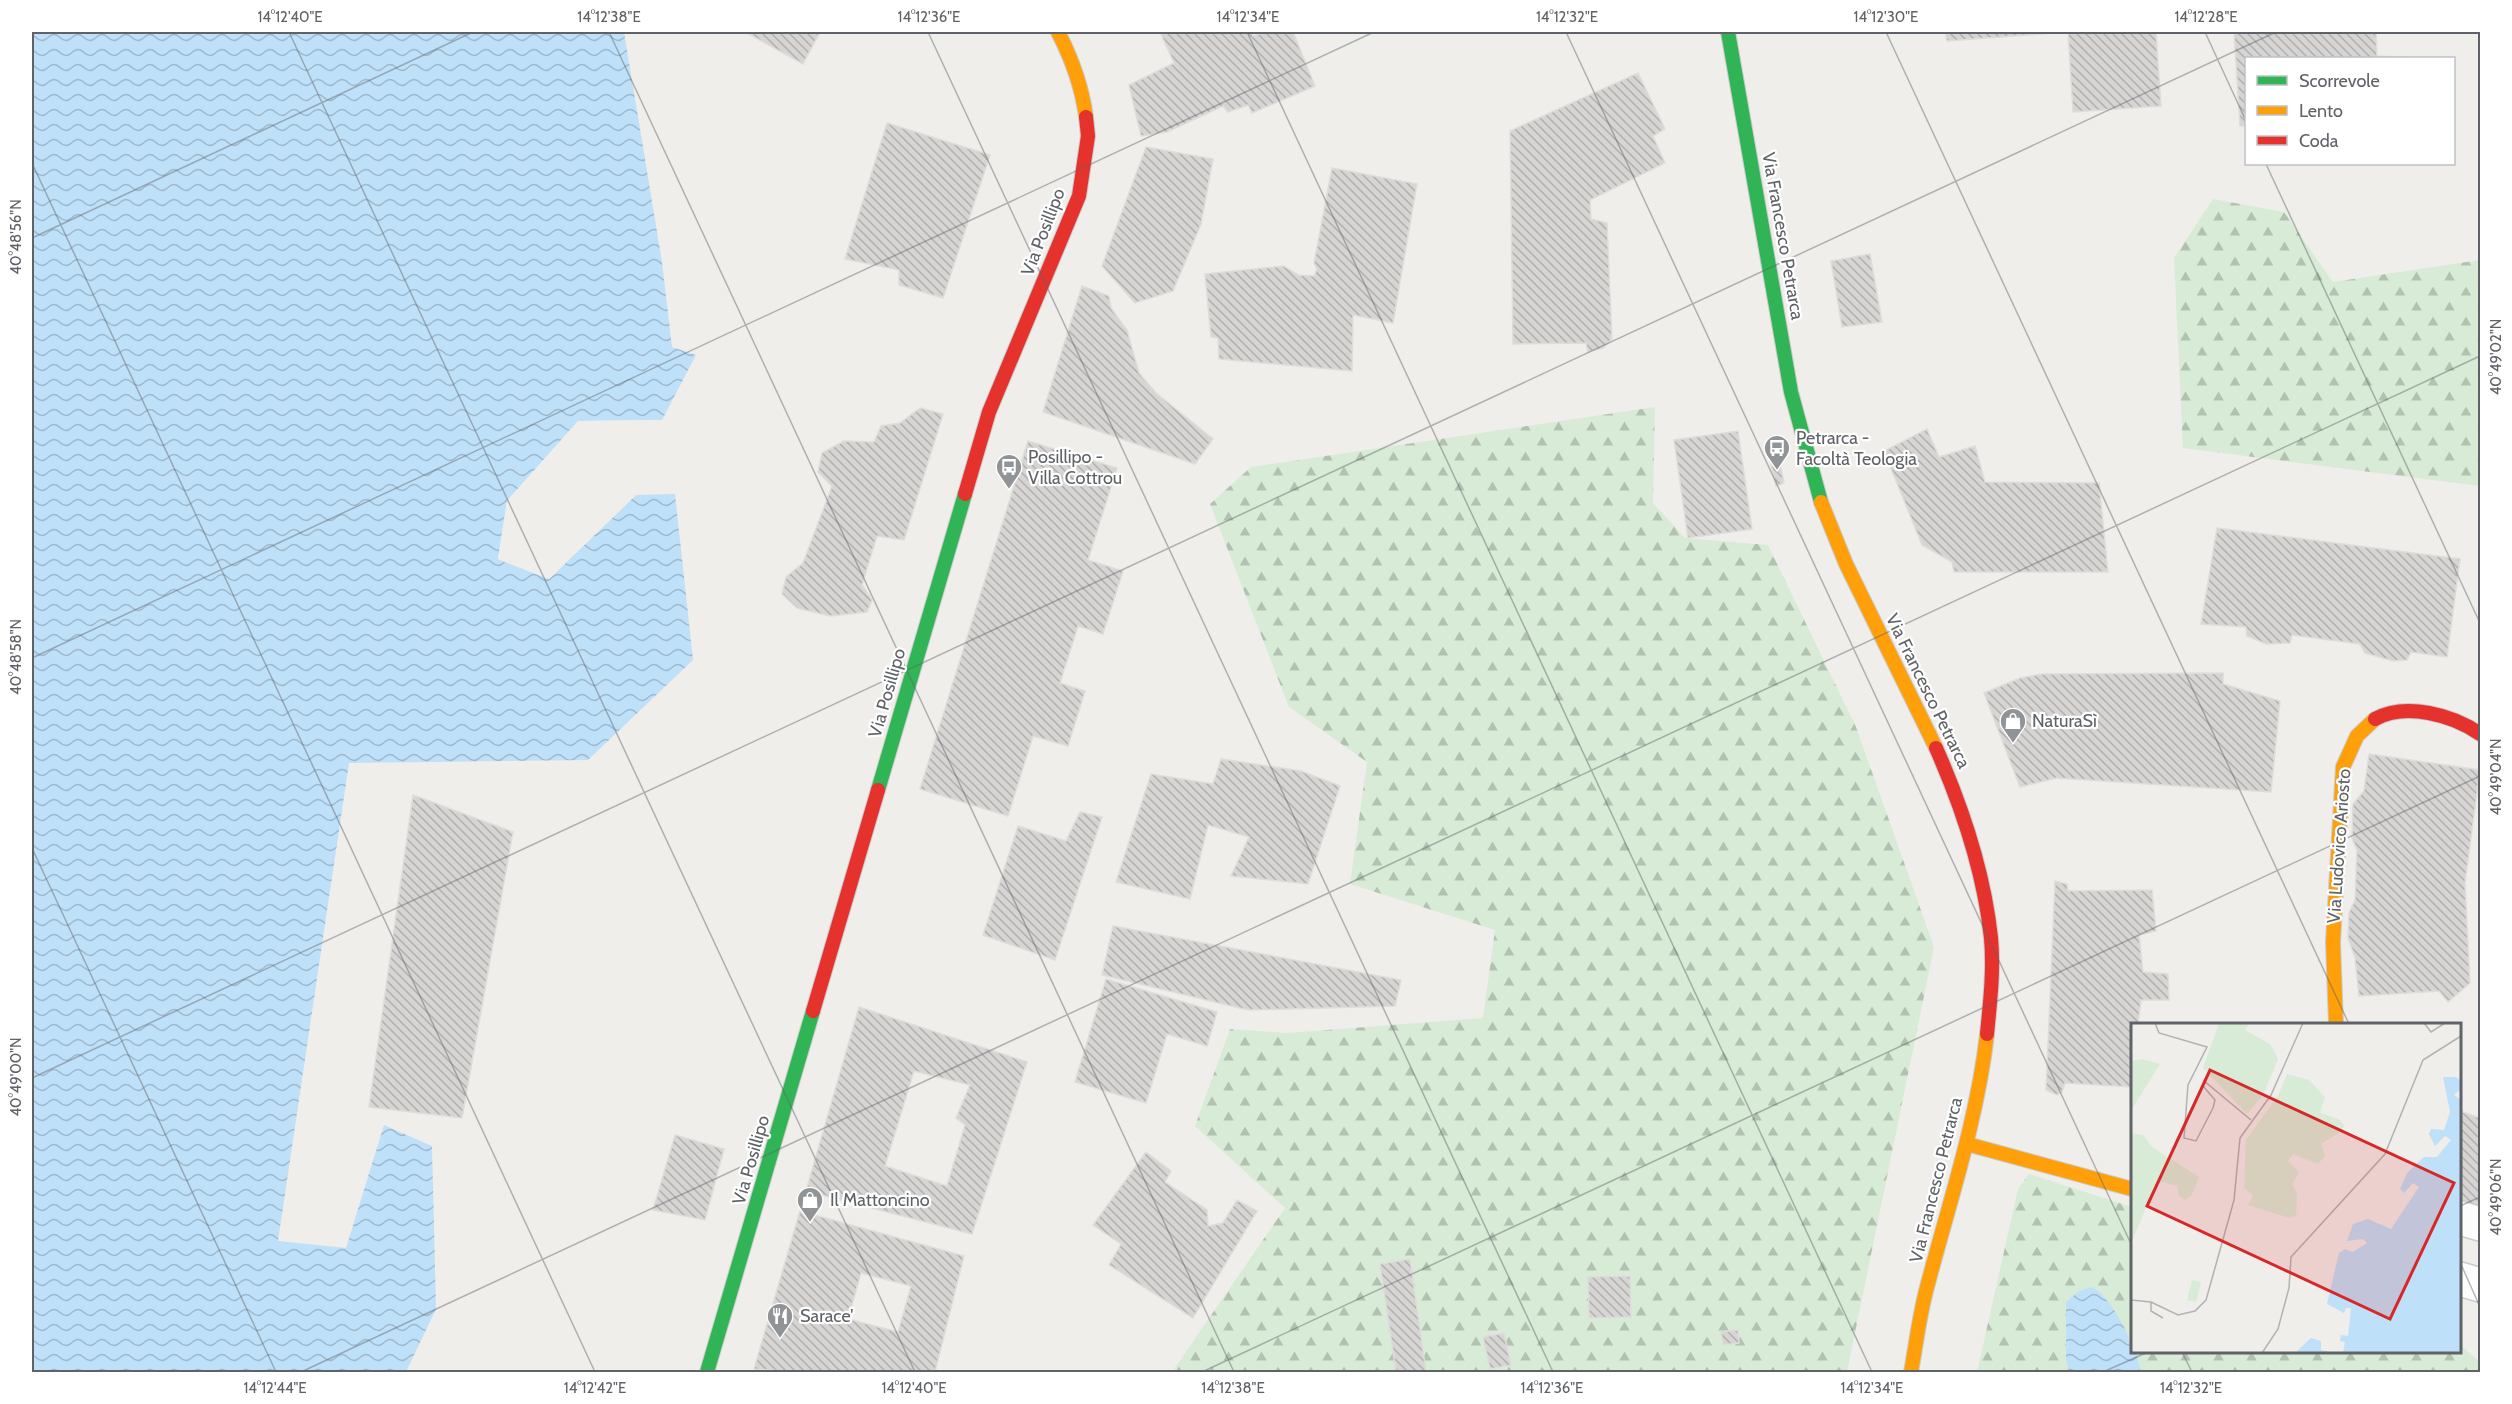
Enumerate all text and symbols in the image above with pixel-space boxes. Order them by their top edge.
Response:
text: 14°12'40"E [257,8,323,26]
text: 14°12'38"E [577,8,641,26]
text: 14°12'36"E [898,8,960,26]
text: 14°12'34"E [1217,8,1279,26]
text: 14°12'32"E [1536,8,1598,26]
text: 14°12'30"E [1854,8,1918,26]
text: 14°12'28"E [2174,8,2238,26]
legend [2245,57,2455,165]
text: Scorrevole [2299,70,2380,92]
text: Lento [2299,100,2343,122]
text: Coda [2299,130,2339,152]
street label: Via Francesco Petrarca [1757,151,1809,322]
street label: Via Posillipo [1016,185,1070,279]
text: 40°48'56"N [7,199,25,275]
text: 40°49'02"N [2487,319,2505,395]
place label: Petrarca - Facoltà Teologia [1796,427,1917,470]
bus stop icon: Petrarca - Facoltà Teologia [1762,433,1792,471]
place label: Posillipo - Villa Cottrou [1028,446,1122,489]
bus stop icon: Posillipo - Villa Cottrou [994,452,1024,490]
street label: Via Francesco Petrarca [1881,610,1975,772]
text: 40°48'58"N [7,619,25,695]
street label: Via Posillipo [864,646,910,740]
shop icon: NaturaSì [1998,706,2028,744]
place label: NaturaSì [2032,710,2097,732]
text: 40°49'04"N [2487,738,2505,816]
street label: Via Ludovico Ariosto [2323,768,2355,924]
inset map [2131,1023,2461,1353]
text: 40°49'00"N [7,1037,25,1117]
street label: Via Francesco Petrarca [1905,1095,1967,1265]
street label: Via Posillipo [728,1113,774,1207]
text: 40°49'06"N [2487,1158,2505,1236]
shop icon: Il Mattoncino [795,1185,825,1223]
place label: Il Mattoncino [830,1189,930,1211]
restaurant icon: Sarace' [765,1301,795,1339]
place label: Sarace' [800,1305,853,1327]
text: 14°12'44"E [243,1379,307,1397]
text: 14°12'42"E [564,1379,626,1397]
text: 14°12'40"E [881,1379,947,1397]
text: 14°12'38"E [1201,1379,1265,1397]
text: 14°12'36"E [1521,1379,1583,1397]
text: 14°12'34"E [1841,1379,1903,1397]
text: 14°12'32"E [2160,1379,2222,1397]

